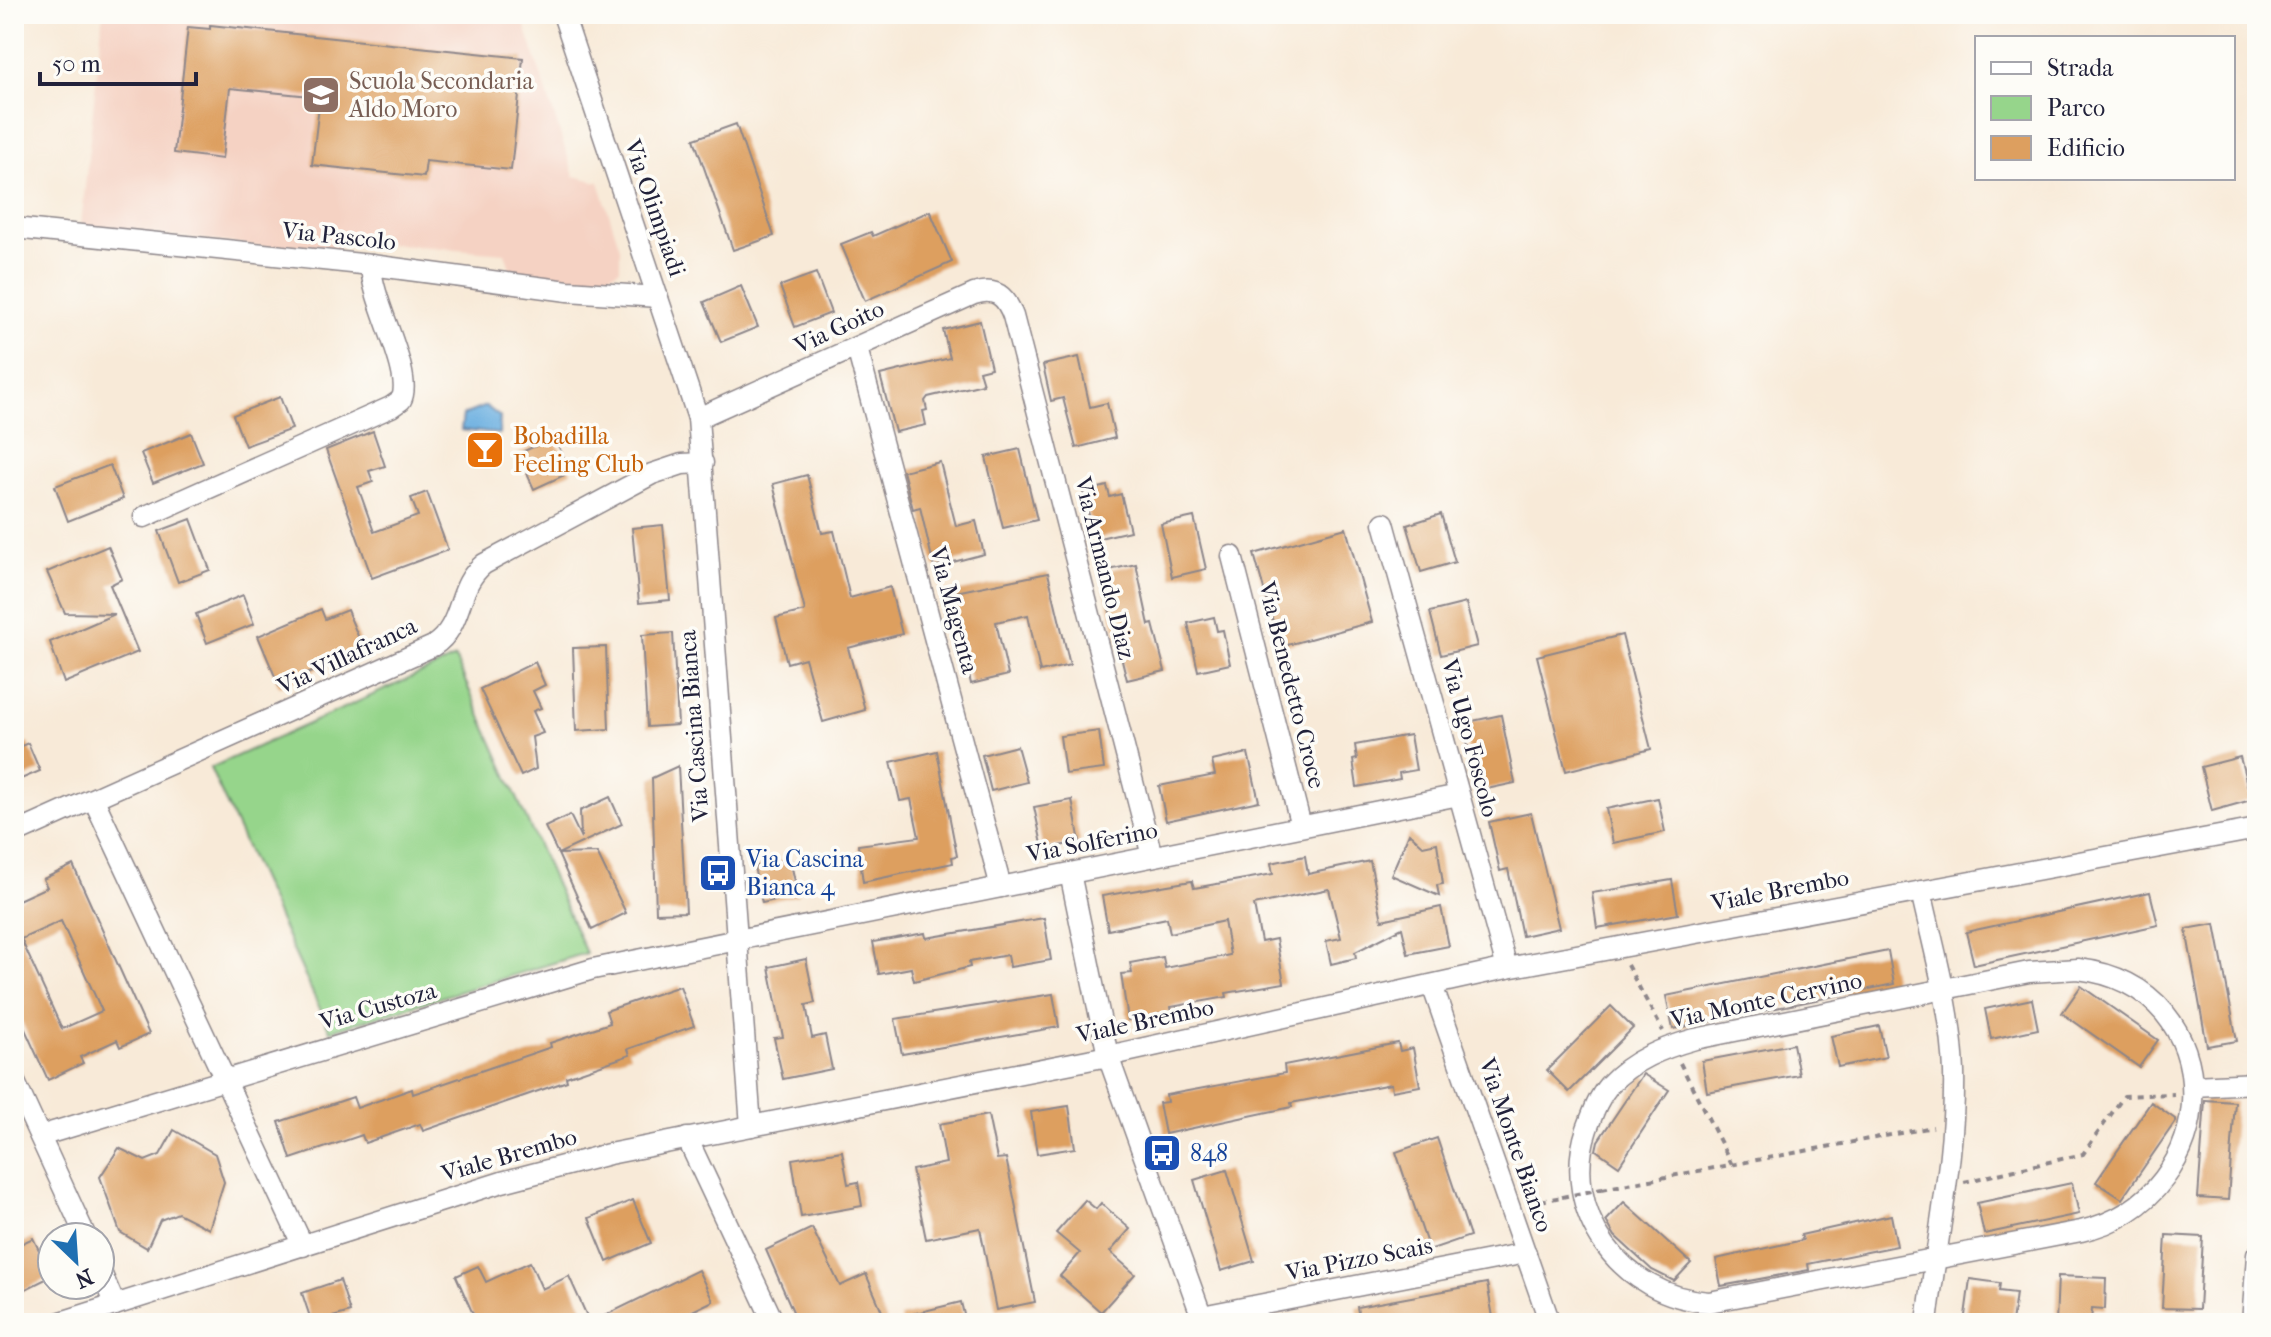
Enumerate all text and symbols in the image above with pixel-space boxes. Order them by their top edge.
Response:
scale bar [40,36,196,86]
legend [1975,36,2235,180]
text: 50 m [52,50,101,78]
text: Strada [2047,54,2114,82]
place label: Scuola Secondaria Aldo Moro [348,67,534,123]
school or university icon: Scuola Secondaria Aldo Moro [300,74,342,116]
text: Parco [2047,94,2105,122]
text: Edificio [2047,134,2125,162]
street label: Via Olimpiadi [618,135,691,280]
street label: Via Pascolo [280,216,397,256]
street label: Via Goito [789,294,888,360]
place label: Bobadilla Feeling Club [513,422,644,478]
bar icon: Bobadilla Feeling Club [464,429,506,471]
street label: Via Armando Diaz [1069,473,1141,663]
street label: Via Magenta [923,543,985,677]
street label: Via Benedetto Croce [1253,578,1331,791]
street label: Via Villafranca [272,611,422,701]
street label: Via Cascina Bianca [673,628,715,824]
street label: Via Ugo Foscolo [1435,655,1505,820]
street label: Via Solferino [1023,816,1160,869]
place label: Via Cascina Bianca 4 [745,845,865,901]
bus stop icon: Via Cascina Bianca 4 [697,852,739,894]
street label: Viale Brembo [1708,863,1851,917]
street label: Via Monte Cervino [1667,966,1864,1034]
street label: Via Custoza [316,976,440,1036]
street label: Viale Brembo [1073,993,1216,1049]
street label: Via Monte Bianco [1473,1053,1559,1236]
street label: Viale Brembo [437,1122,580,1188]
bus stop icon: 848 [1141,1132,1183,1174]
place label: 848 [1190,1139,1228,1167]
north arrow [36,1221,116,1301]
street label: Via Pizzo Scais [1282,1231,1435,1287]
text: N [71,1263,97,1294]

